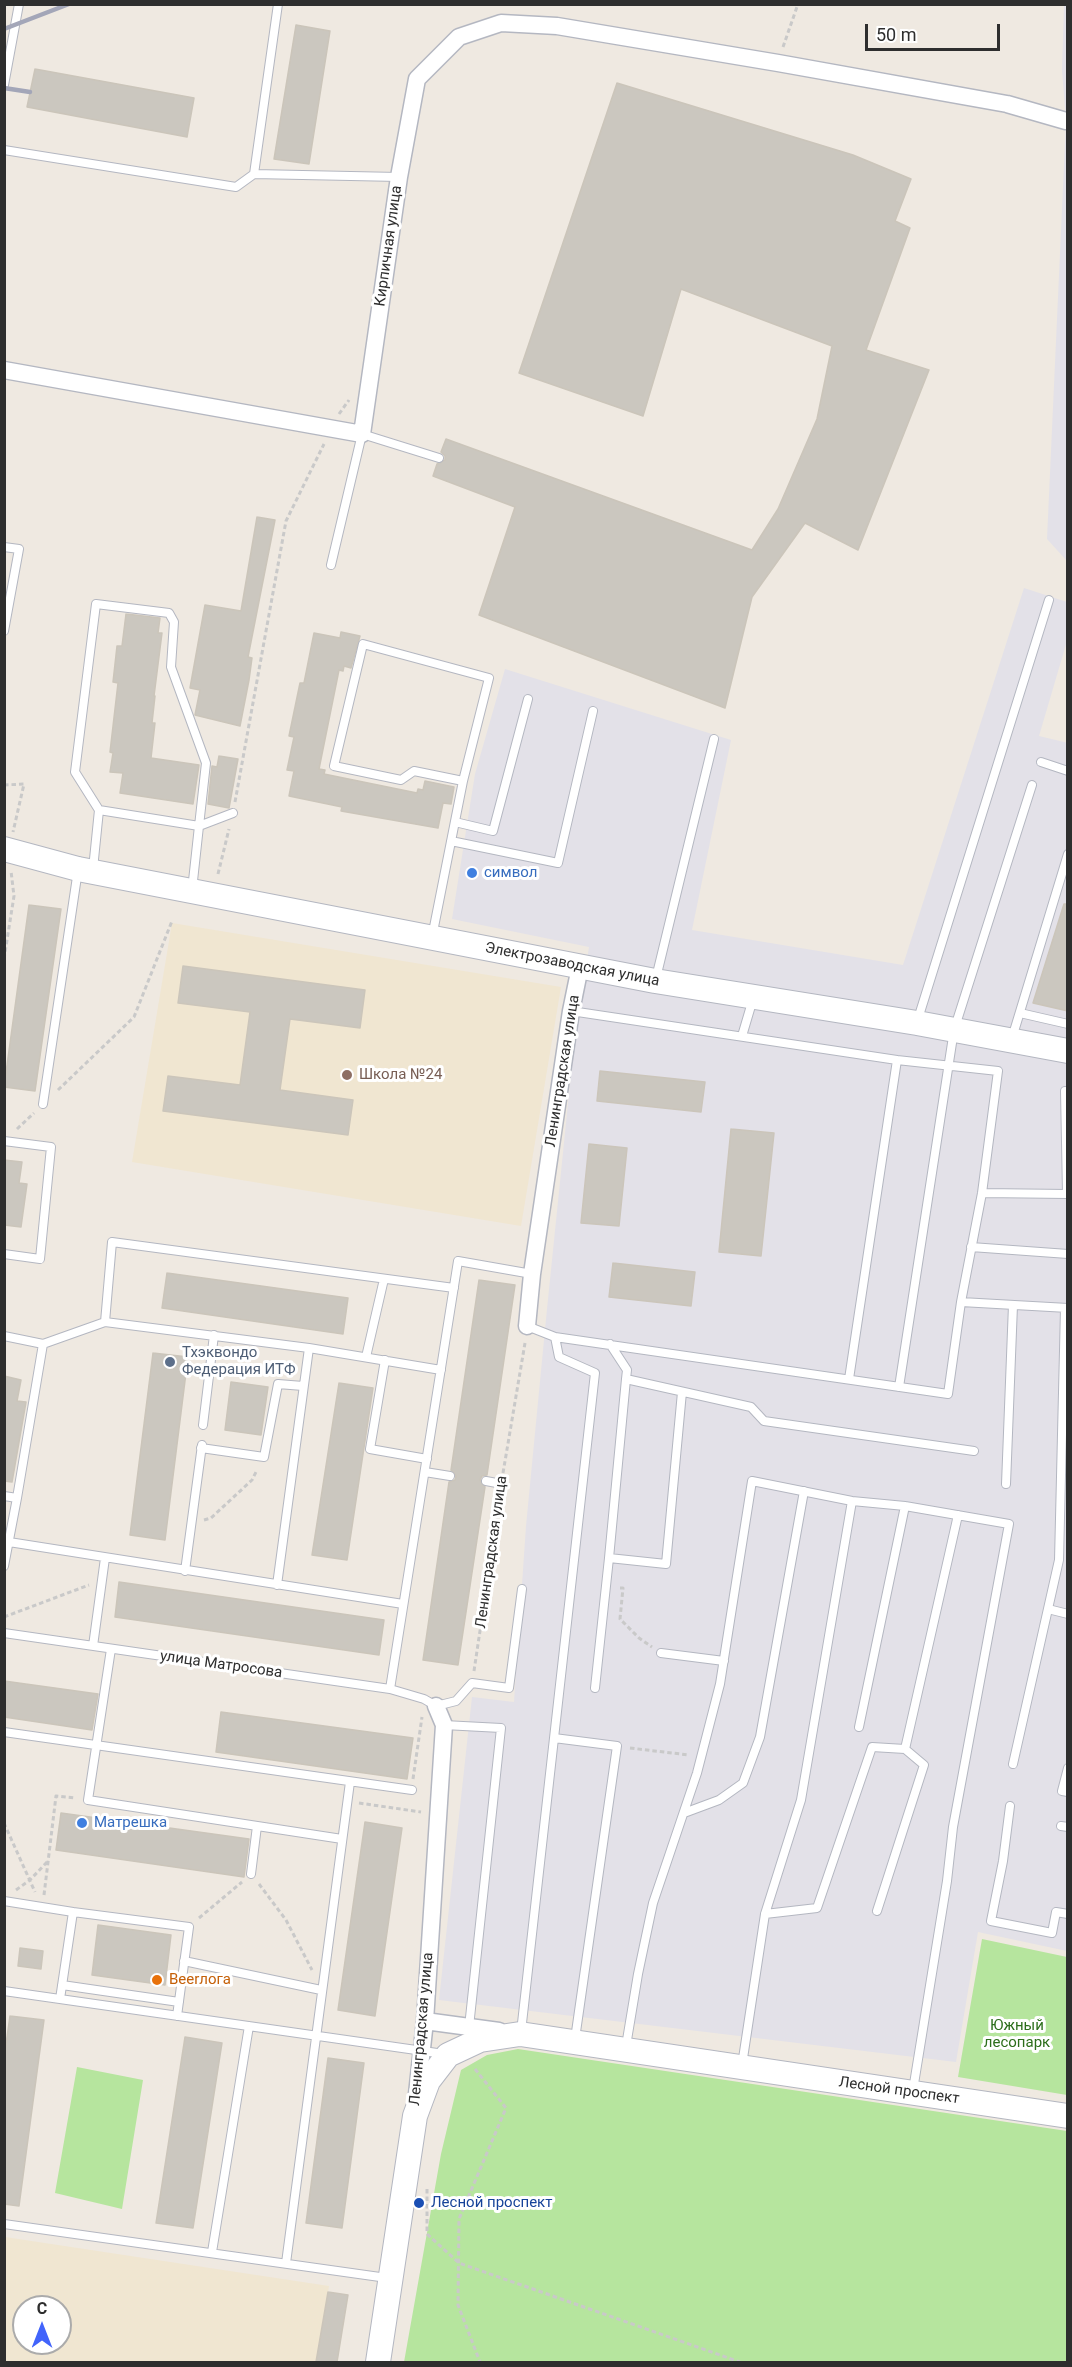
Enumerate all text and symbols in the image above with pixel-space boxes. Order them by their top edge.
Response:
scale bar [868,12,1003,50]
text: 50 m [876,24,916,45]
street label: Кирпичная улица [372,184,406,308]
place label: символ [484,864,537,882]
marker: символ [465,866,479,880]
street label: Электрозаводская улица [483,939,661,991]
street label: Ленинградская улица [542,994,584,1148]
place label: Школа №24 [359,1066,442,1084]
marker: Школа №24 [340,1068,354,1082]
place label: Тхэквондо Федерация ИТФ [182,1344,296,1379]
marker: Тхэквондо Федерация ИТФ [163,1355,177,1369]
street label: Ленинградская улица [472,1475,512,1629]
street label: улица Матросова [159,1648,283,1682]
place label: Матрешка [94,1814,167,1832]
marker: Матрешка [75,1816,89,1830]
street label: Ленинградская улица [406,1952,438,2106]
place label: Beerлога [169,1971,231,1989]
marker: Beerлога [150,1973,164,1987]
park label: Южный лесопарк [984,2017,1050,2052]
street label: Лесной проспект [838,2074,960,2108]
place label: Лесной проспект [431,2194,552,2212]
marker: Лесной проспект [412,2196,426,2210]
north arrow [12,2295,72,2355]
text: С [37,2299,47,2318]

